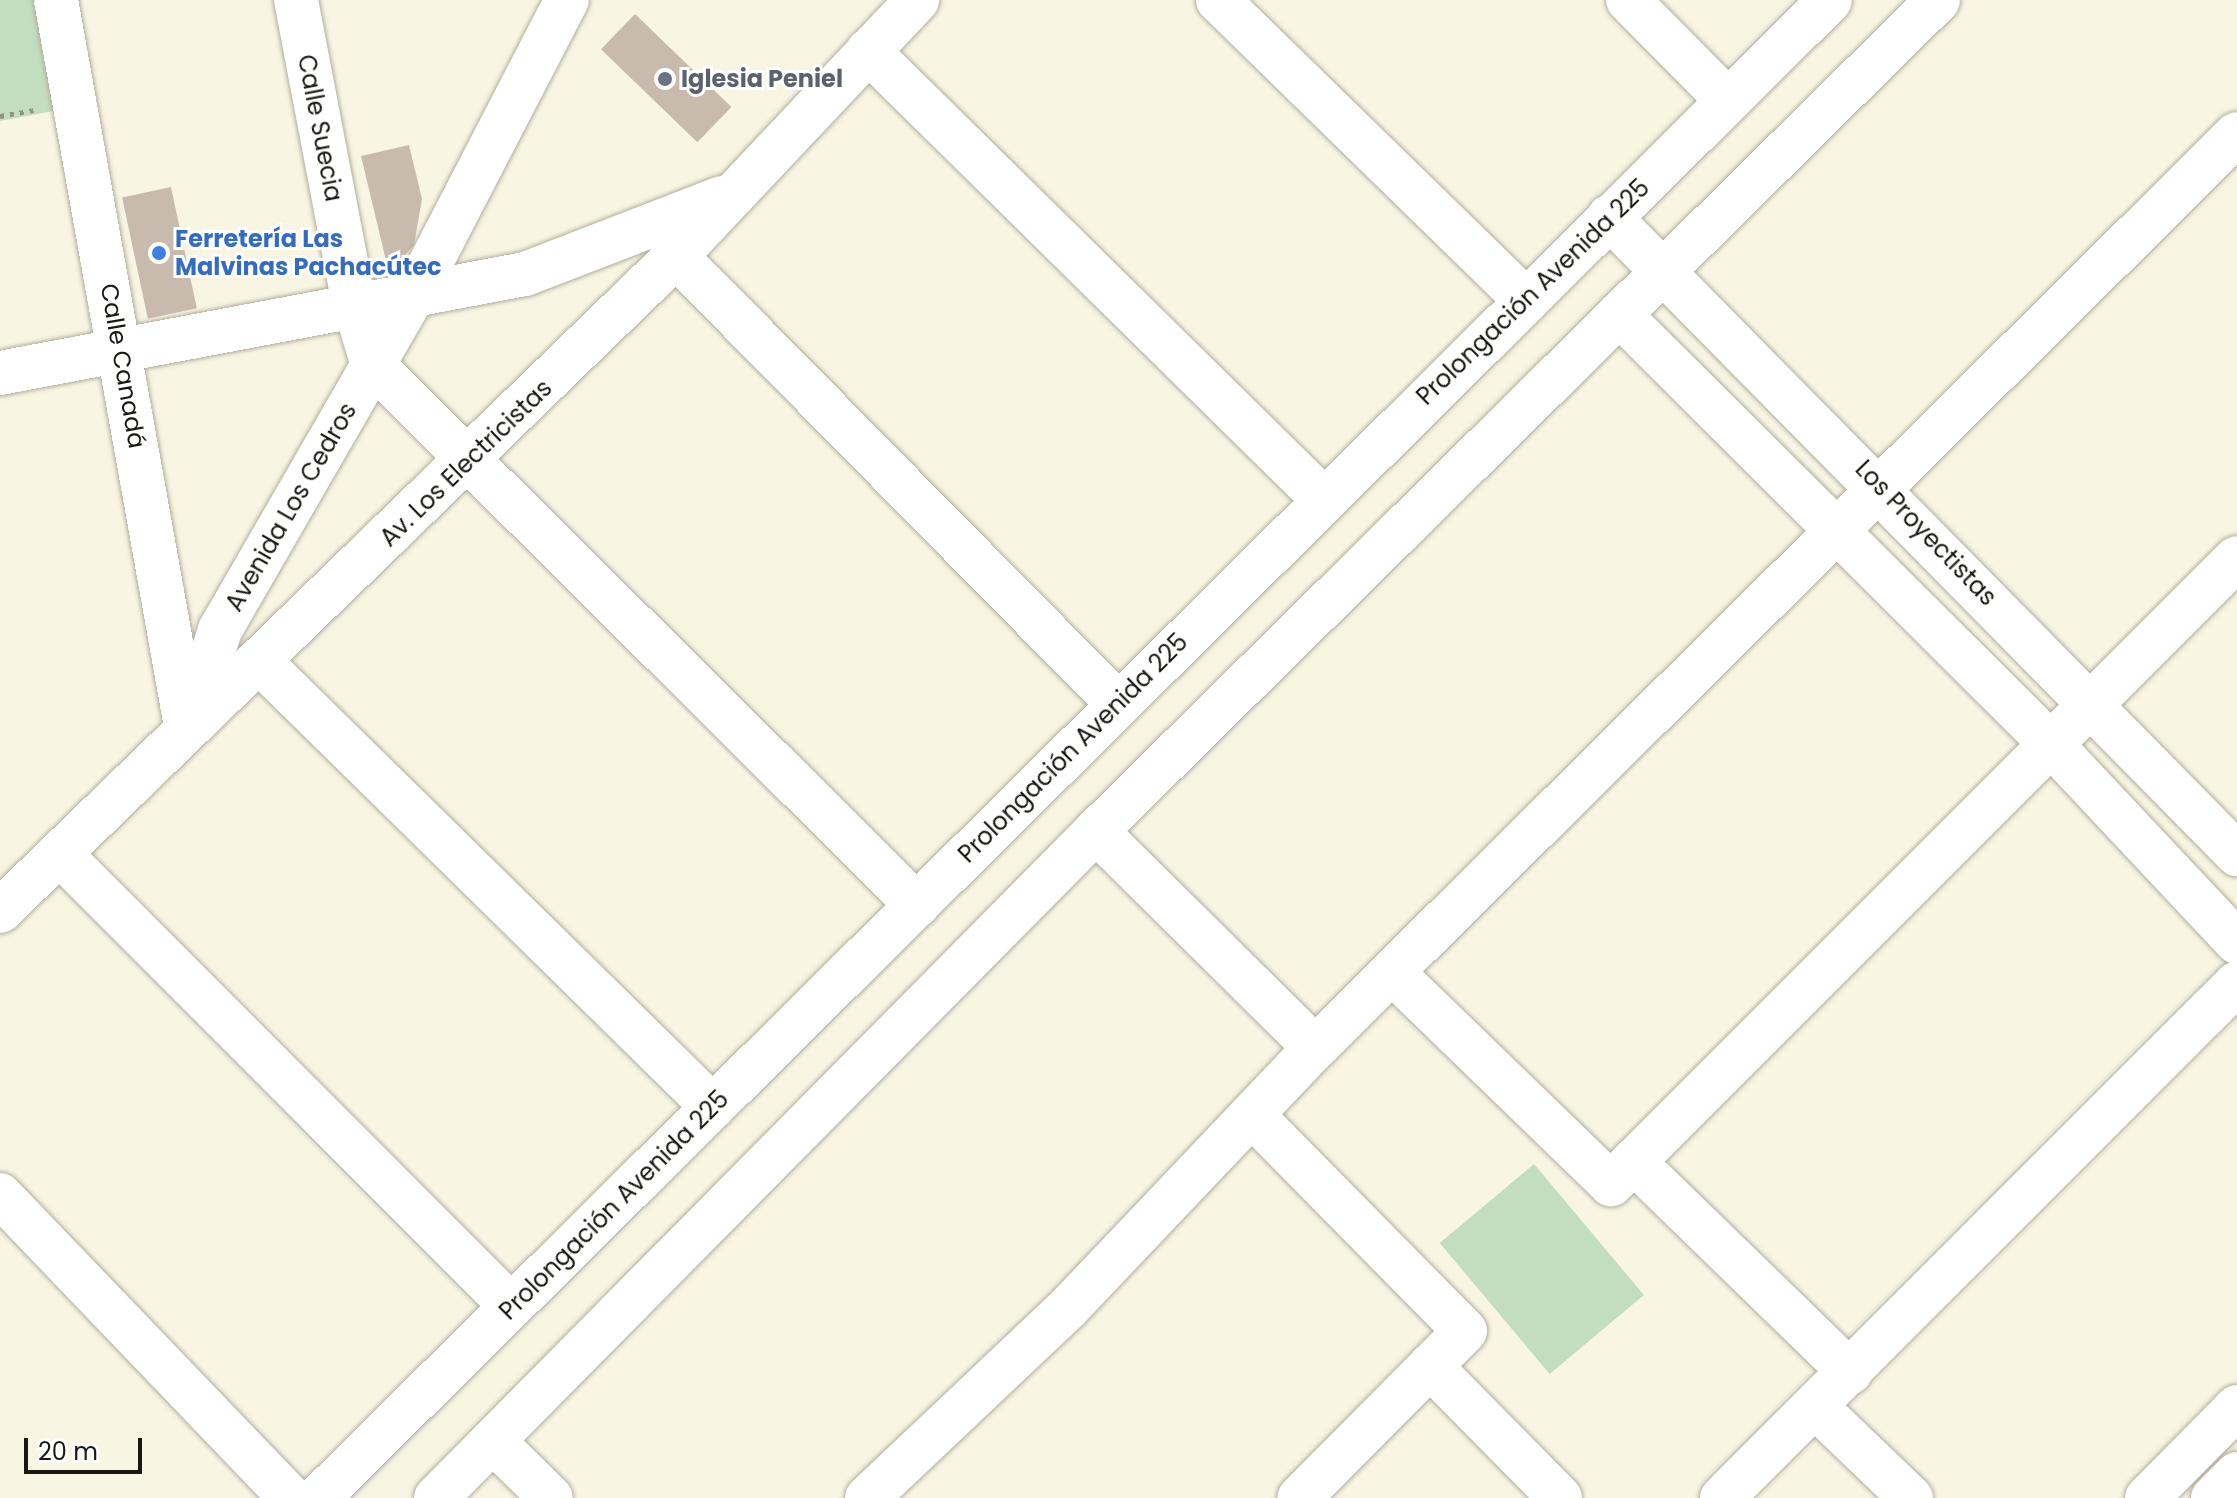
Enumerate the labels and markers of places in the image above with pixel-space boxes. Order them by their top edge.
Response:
place label: Iglesia Peniel [681,65,843,93]
marker: Iglesia Peniel [656,70,674,88]
place label: Ferretería Las Malvinas Pachacútec [175,225,441,281]
marker: Ferretería Las Malvinas Pachacútec [150,244,168,262]

